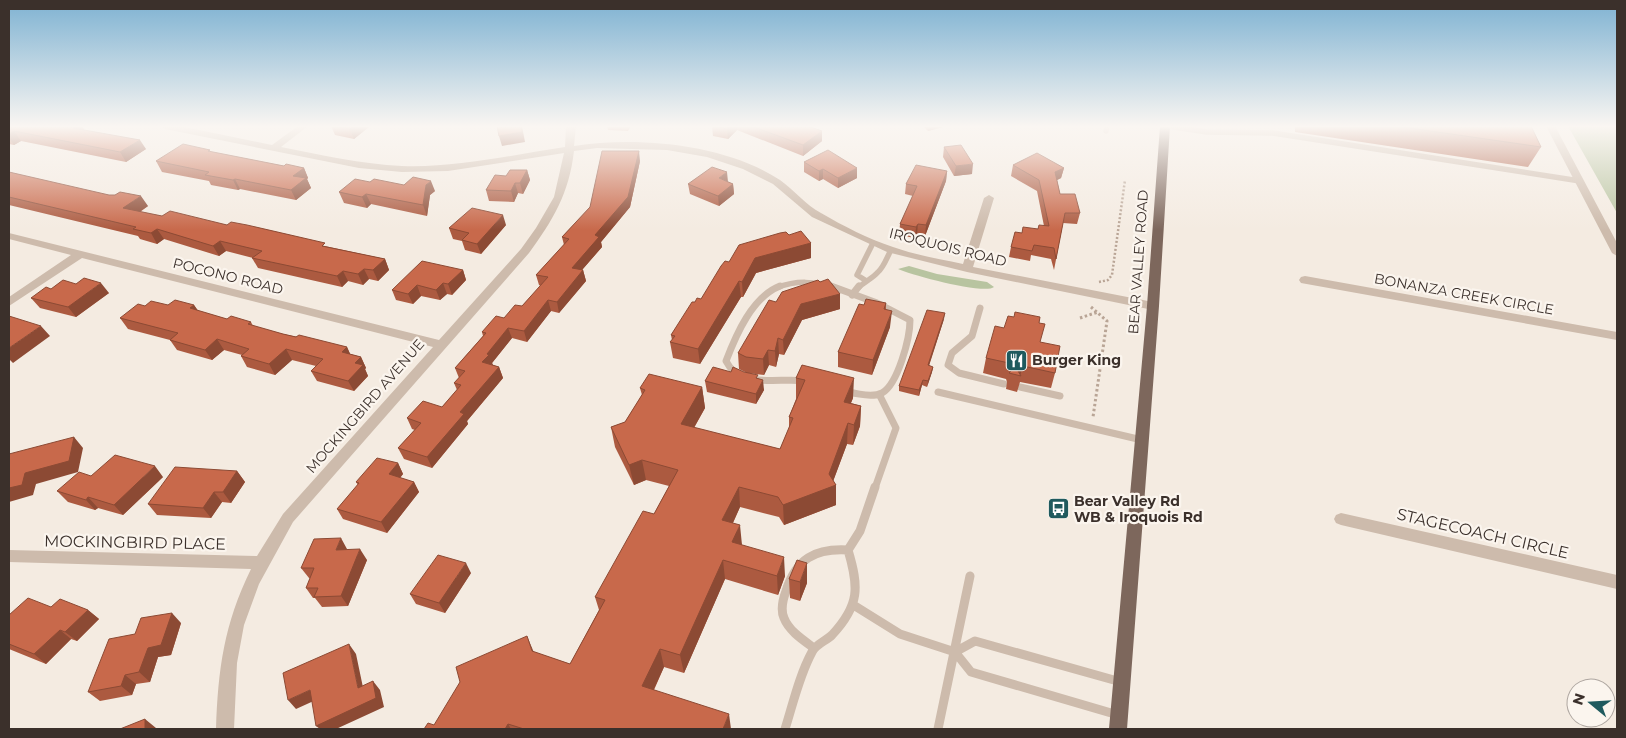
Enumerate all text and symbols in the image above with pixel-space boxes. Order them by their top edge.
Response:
street label: BEAR VALLEY ROAD [1124,189,1152,335]
street label: IROQUOIS ROAD [887,224,1009,270]
street label: POCONO ROAD [171,254,285,298]
street label: BONANZA CREEK CIRCLE [1373,269,1555,319]
street label: MOCKINGBIRD AVENUE [302,335,428,477]
restaurant icon: Burger King [1004,348,1028,372]
place label: Burger King [1032,351,1121,369]
place label: Bear Valley Rd WB & Iroquois Rd [1074,492,1203,526]
bus stop icon: Bear Valley Rd WB & Iroquois Rd [1046,497,1070,521]
street label: STAGECOACH CIRCLE [1395,504,1571,563]
street label: MOCKINGBIRD PLACE [44,531,226,554]
north arrow [1566,678,1616,728]
text: N [1568,691,1589,707]

